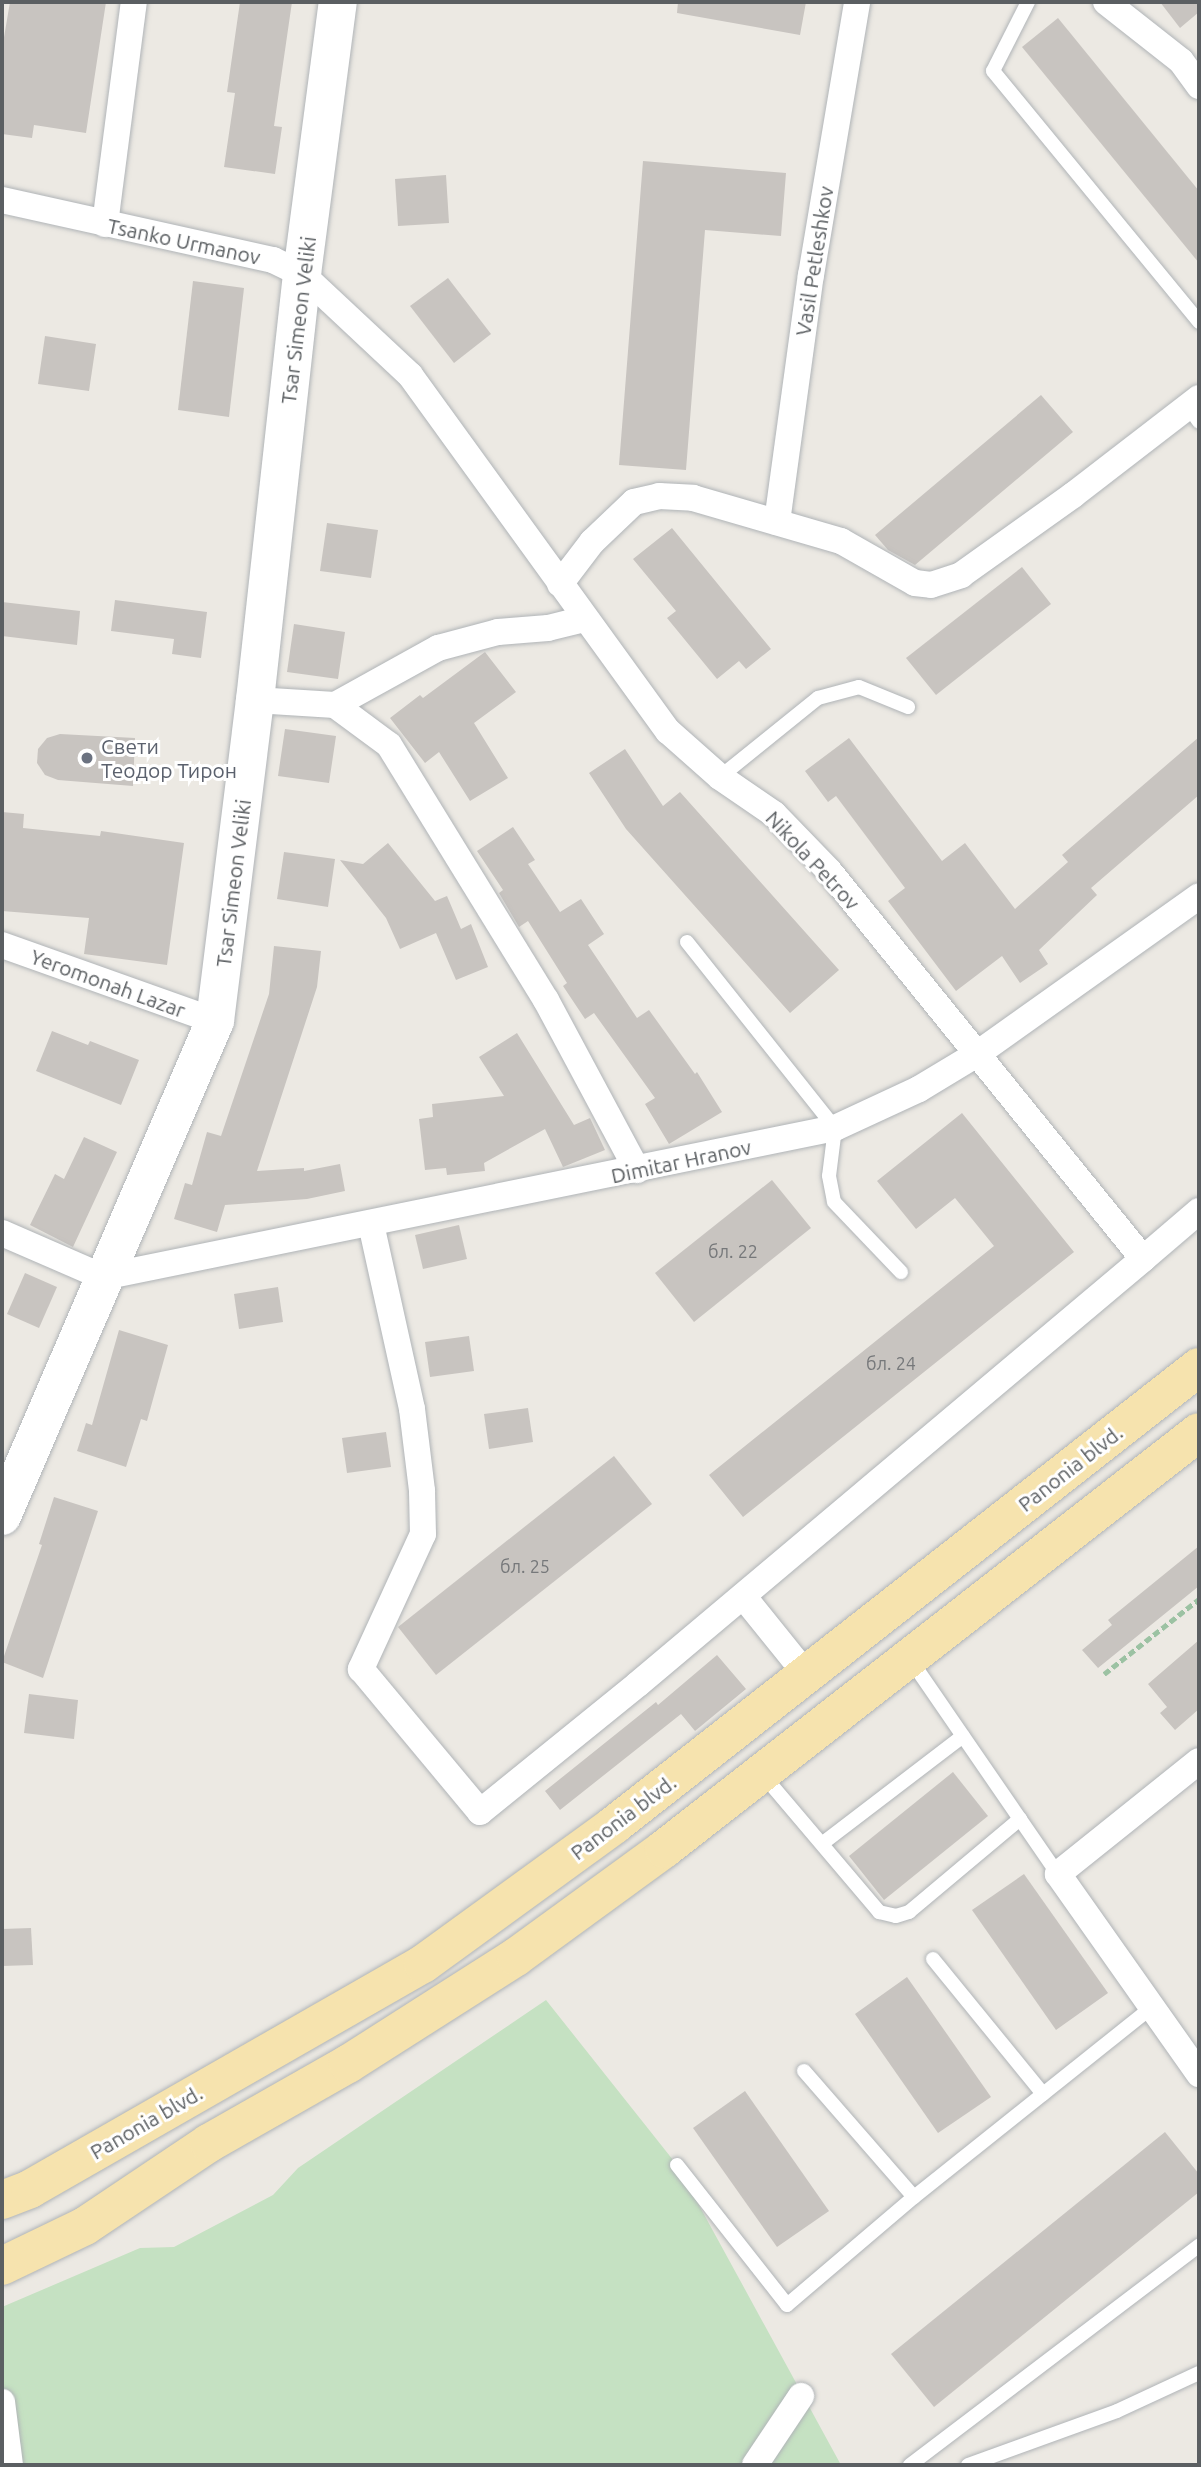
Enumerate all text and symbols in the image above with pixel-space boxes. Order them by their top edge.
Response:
street label: Vasil Petleshkov [790,184,838,338]
street label: Tsanko Urmanov [105,212,263,270]
street label: Tsar Simeon Veliki [275,235,321,405]
place label: Свети Теодор Тирон [101,733,237,783]
marker: Свети Теодор Тирон [79,750,95,766]
street label: Tsar Simeon Veliki [210,798,256,968]
street label: Nikola Petrov [761,805,865,915]
street label: Yeromonah Lazar [27,943,189,1023]
street label: Dimitar Hranov [609,1134,753,1188]
house number: бл. 22 [708,1240,758,1262]
house number: бл. 24 [866,1352,916,1374]
street label: Panonia blvd. [1013,1419,1127,1517]
house number: бл. 25 [500,1555,550,1577]
street label: Panonia blvd. [565,1769,681,1865]
street label: Panonia blvd. [85,2080,207,2164]

